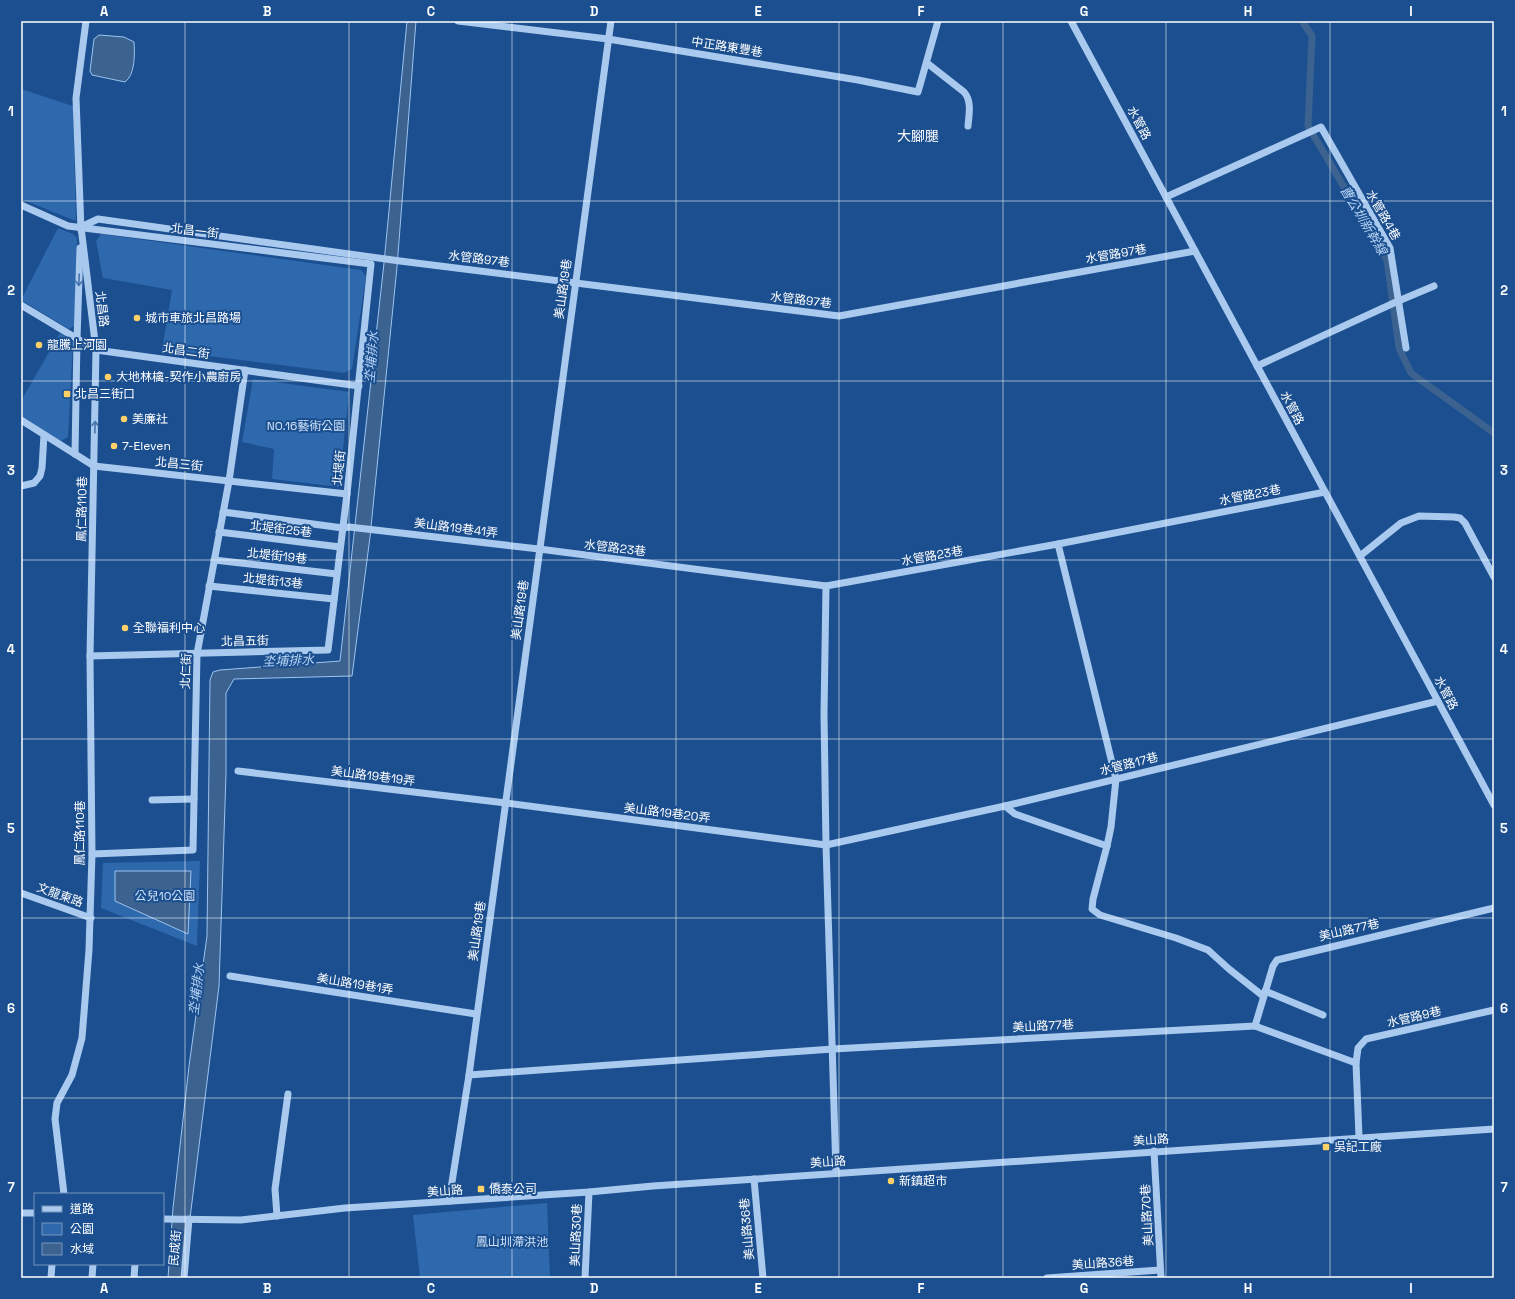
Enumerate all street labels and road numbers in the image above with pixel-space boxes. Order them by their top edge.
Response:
street label: 中正路東豐巷 [690,33,764,61]
street label: 水管路 [1123,103,1155,143]
street label: 水管路4巷 [1362,187,1404,243]
street label: 北昌一街 [170,220,220,242]
street label: 水管路97巷 [1084,241,1148,267]
street label: 水管路97巷 [447,247,511,271]
street label: 美山路19巷 [551,258,575,320]
street label: 水管路97巷 [769,288,833,312]
street label: 北昌路 [92,290,112,328]
street label: 北昌二街 [161,340,211,362]
street label: 水管路 [1276,388,1308,428]
street label: 北堤街 [329,449,349,487]
street label: 北昌三街 [154,454,204,474]
street label: 鳳仁路110巷 [73,476,91,542]
street label: 水管路23巷 [1218,481,1282,509]
street label: 美山路19巷41弄 [413,515,499,541]
street label: 北堤街25巷 [249,517,313,541]
street label: 水管路23巷 [583,536,647,560]
street label: 水管路23巷 [900,543,964,569]
street label: 北堤街19巷 [246,545,308,567]
street label: 北堤街13巷 [242,570,304,592]
street label: 美山路19巷 [508,579,532,641]
street label: 北昌五街 [221,633,269,649]
street label: 北仁街 [177,653,195,689]
street label: 水管路 [1430,673,1462,713]
street label: 水管路17巷 [1098,749,1160,779]
street label: 美山路19巷19弄 [330,763,416,789]
street label: 鳳仁路110巷 [72,800,88,866]
street label: 美山路19巷20弄 [623,800,711,826]
street label: 文龍東路 [35,879,85,911]
street label: 美山路19巷 [465,900,489,962]
street label: 美山路77巷 [1317,915,1381,945]
street label: 美山路19巷1弄 [316,970,394,998]
street label: 水管路9巷 [1385,1003,1443,1031]
street label: 美山路77巷 [1012,1016,1074,1036]
street label: 美山路 [1132,1131,1170,1149]
street label: 美山路 [809,1153,847,1171]
street label: 美山路 [426,1182,464,1200]
street label: 美山路70巷 [1137,1183,1157,1247]
street label: 美山路36巷 [736,1197,758,1261]
street label: 美山路30巷 [567,1203,585,1267]
street label: 民成街 [165,1229,185,1267]
street label: 美山路36巷 [1071,1253,1135,1273]

